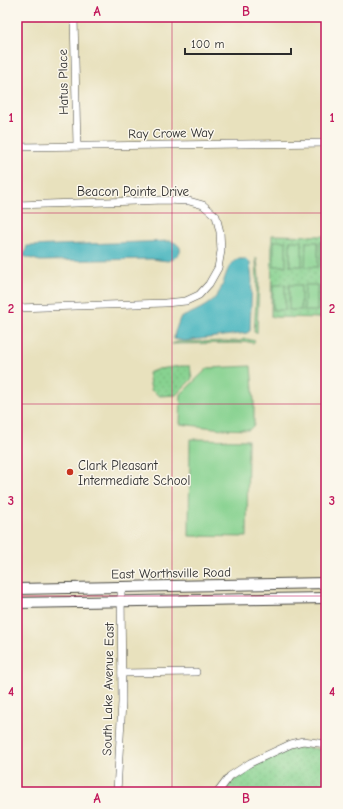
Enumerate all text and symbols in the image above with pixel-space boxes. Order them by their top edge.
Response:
text: A [93,4,101,19]
text: B [242,4,250,19]
scale bar [185,30,291,56]
text: 100 m [191,37,224,51]
street label: Hatus Place [55,48,71,115]
text: 1 [8,110,14,125]
text: 1 [329,110,335,125]
street label: Ray Crowe Way [128,125,214,141]
street label: Beacon Pointe Drive [77,184,189,199]
text: 2 [8,301,14,316]
text: 2 [329,301,335,316]
place label: Clark Pleasant Intermediate School [78,458,190,488]
marker: Clark Pleasant Intermediate School [65,467,75,477]
text: 3 [8,493,14,508]
text: 3 [329,493,335,508]
street label: East Worthsville Road [111,564,231,582]
street label: South Lake Avenue East [99,621,117,756]
text: 4 [8,684,14,699]
text: 4 [329,684,335,699]
text: A [93,791,101,806]
text: B [242,791,250,806]

